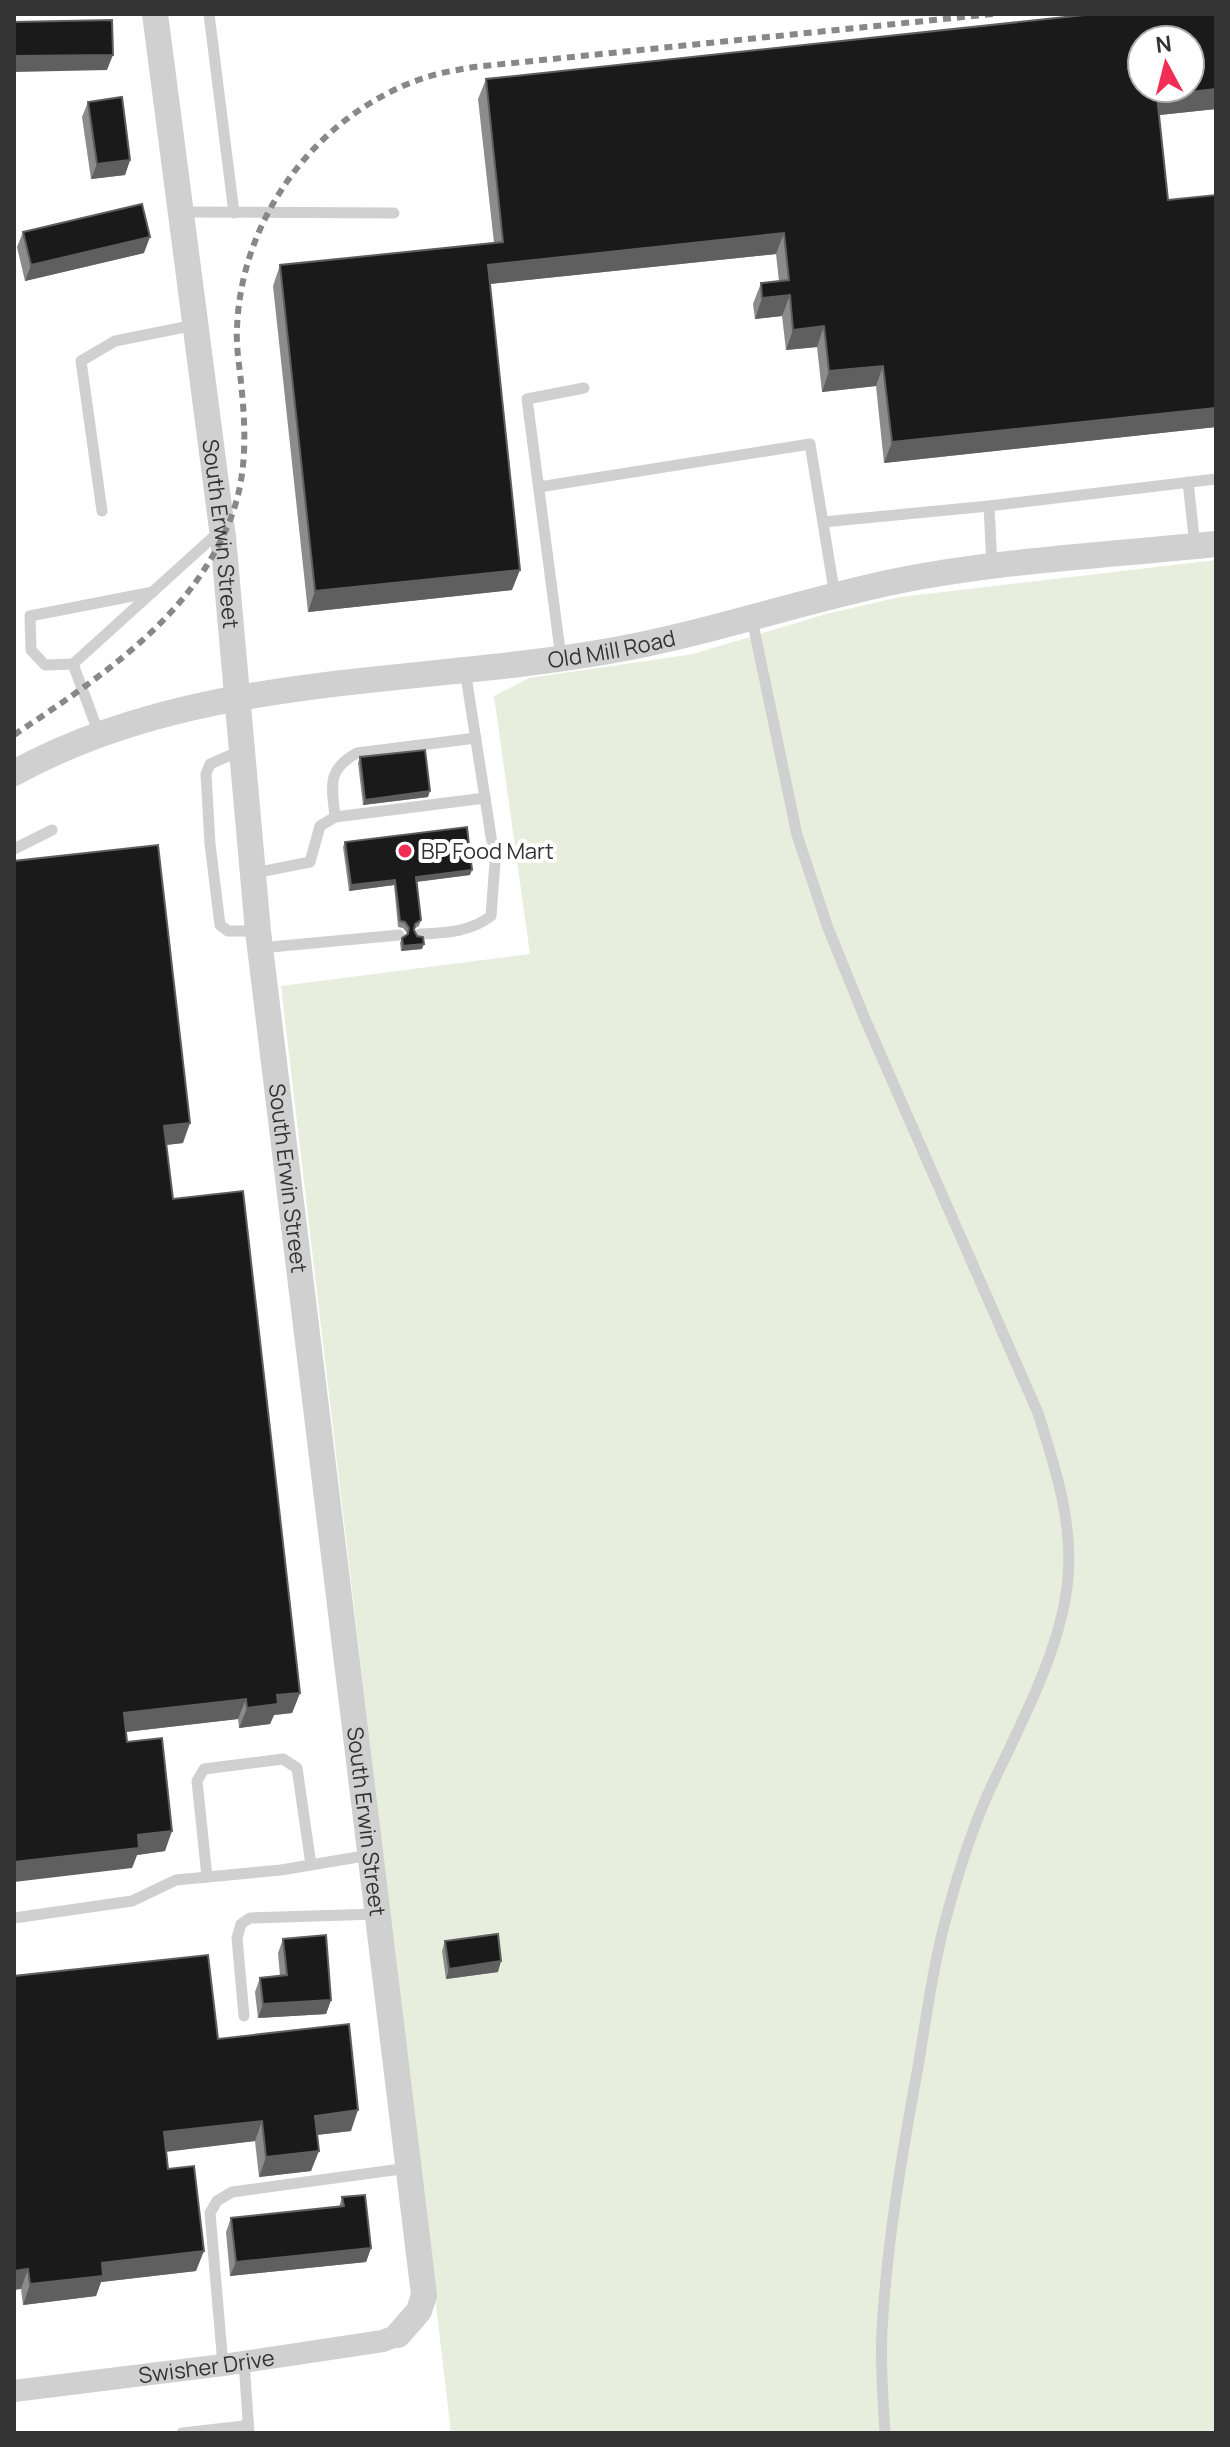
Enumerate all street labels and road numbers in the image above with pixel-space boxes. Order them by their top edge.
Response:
street label: South Erwin Street [195,437,246,630]
street label: Old Mill Road [546,623,678,675]
street label: South Erwin Street [262,1082,315,1275]
street label: South Erwin Street [340,1725,393,1918]
street label: Swisher Drive [137,2342,277,2390]

